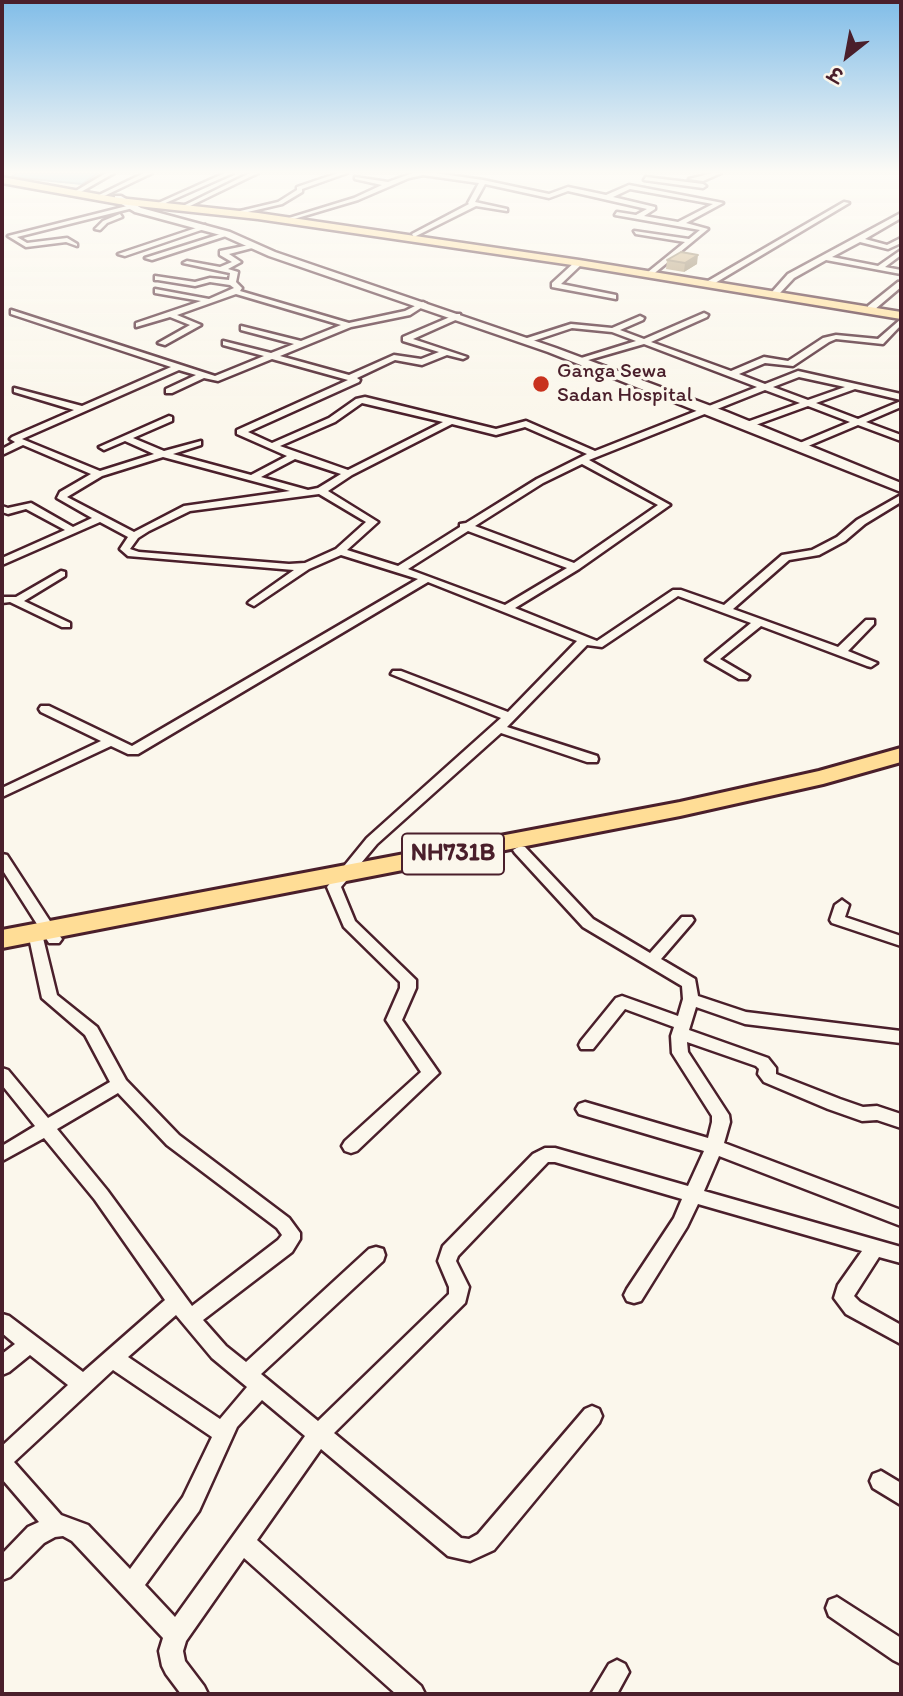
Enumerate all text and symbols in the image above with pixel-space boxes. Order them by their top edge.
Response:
north arrow [812,21,882,91]
text: उ [825,61,847,88]
place label: Ganga Sewa Sadan Hospital [557,359,693,409]
marker: Ganga Sewa Sadan Hospital [531,374,551,394]
road number: NH731B [402,834,504,874]

